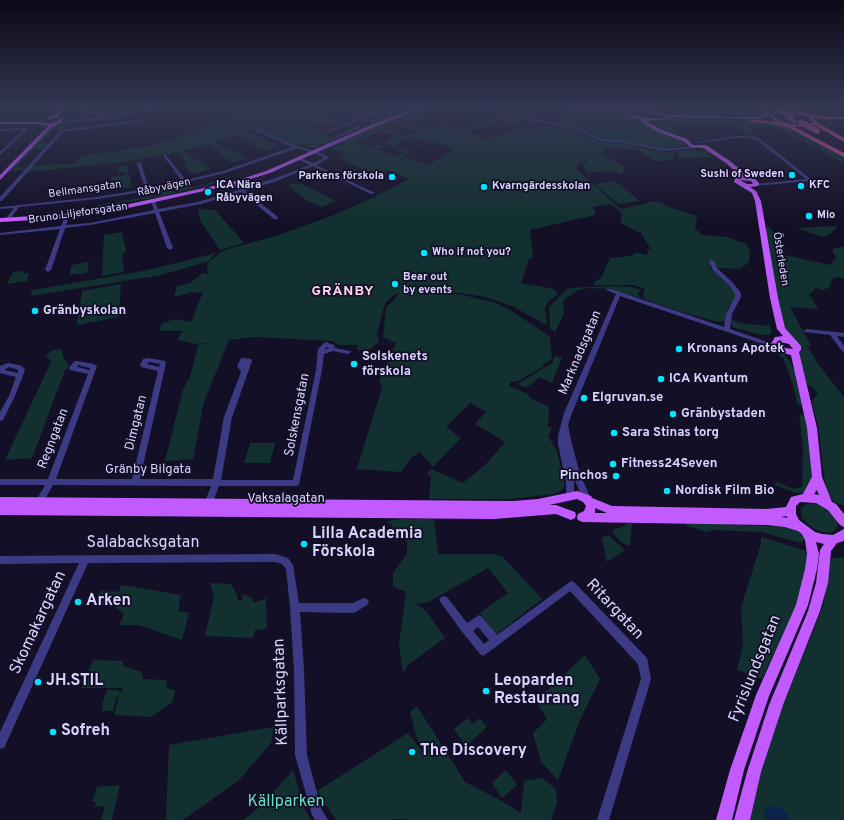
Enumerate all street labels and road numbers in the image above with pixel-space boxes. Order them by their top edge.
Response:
street label: Råbyvägen [136,176,192,200]
street label: Bellmansgatan [48,178,122,202]
street label: Bruno Liljeforsgatan [27,200,129,228]
street label: Österleden [769,231,791,287]
street label: Marknadsgatan [556,309,606,397]
street label: Solskensgatan [282,372,314,458]
street label: Dimgatan [123,394,151,452]
street label: Regngatan [35,407,73,471]
street label: Gränby Bilgata [105,462,191,478]
street label: Vaksalagatan [247,491,325,507]
street label: Salabacksgatan [87,534,199,554]
street label: Skomakargatan [7,568,71,678]
street label: Ritargatan [581,576,647,644]
street label: Fyrislundsgatan [726,613,786,725]
street label: Källparksgatan [271,638,293,746]

